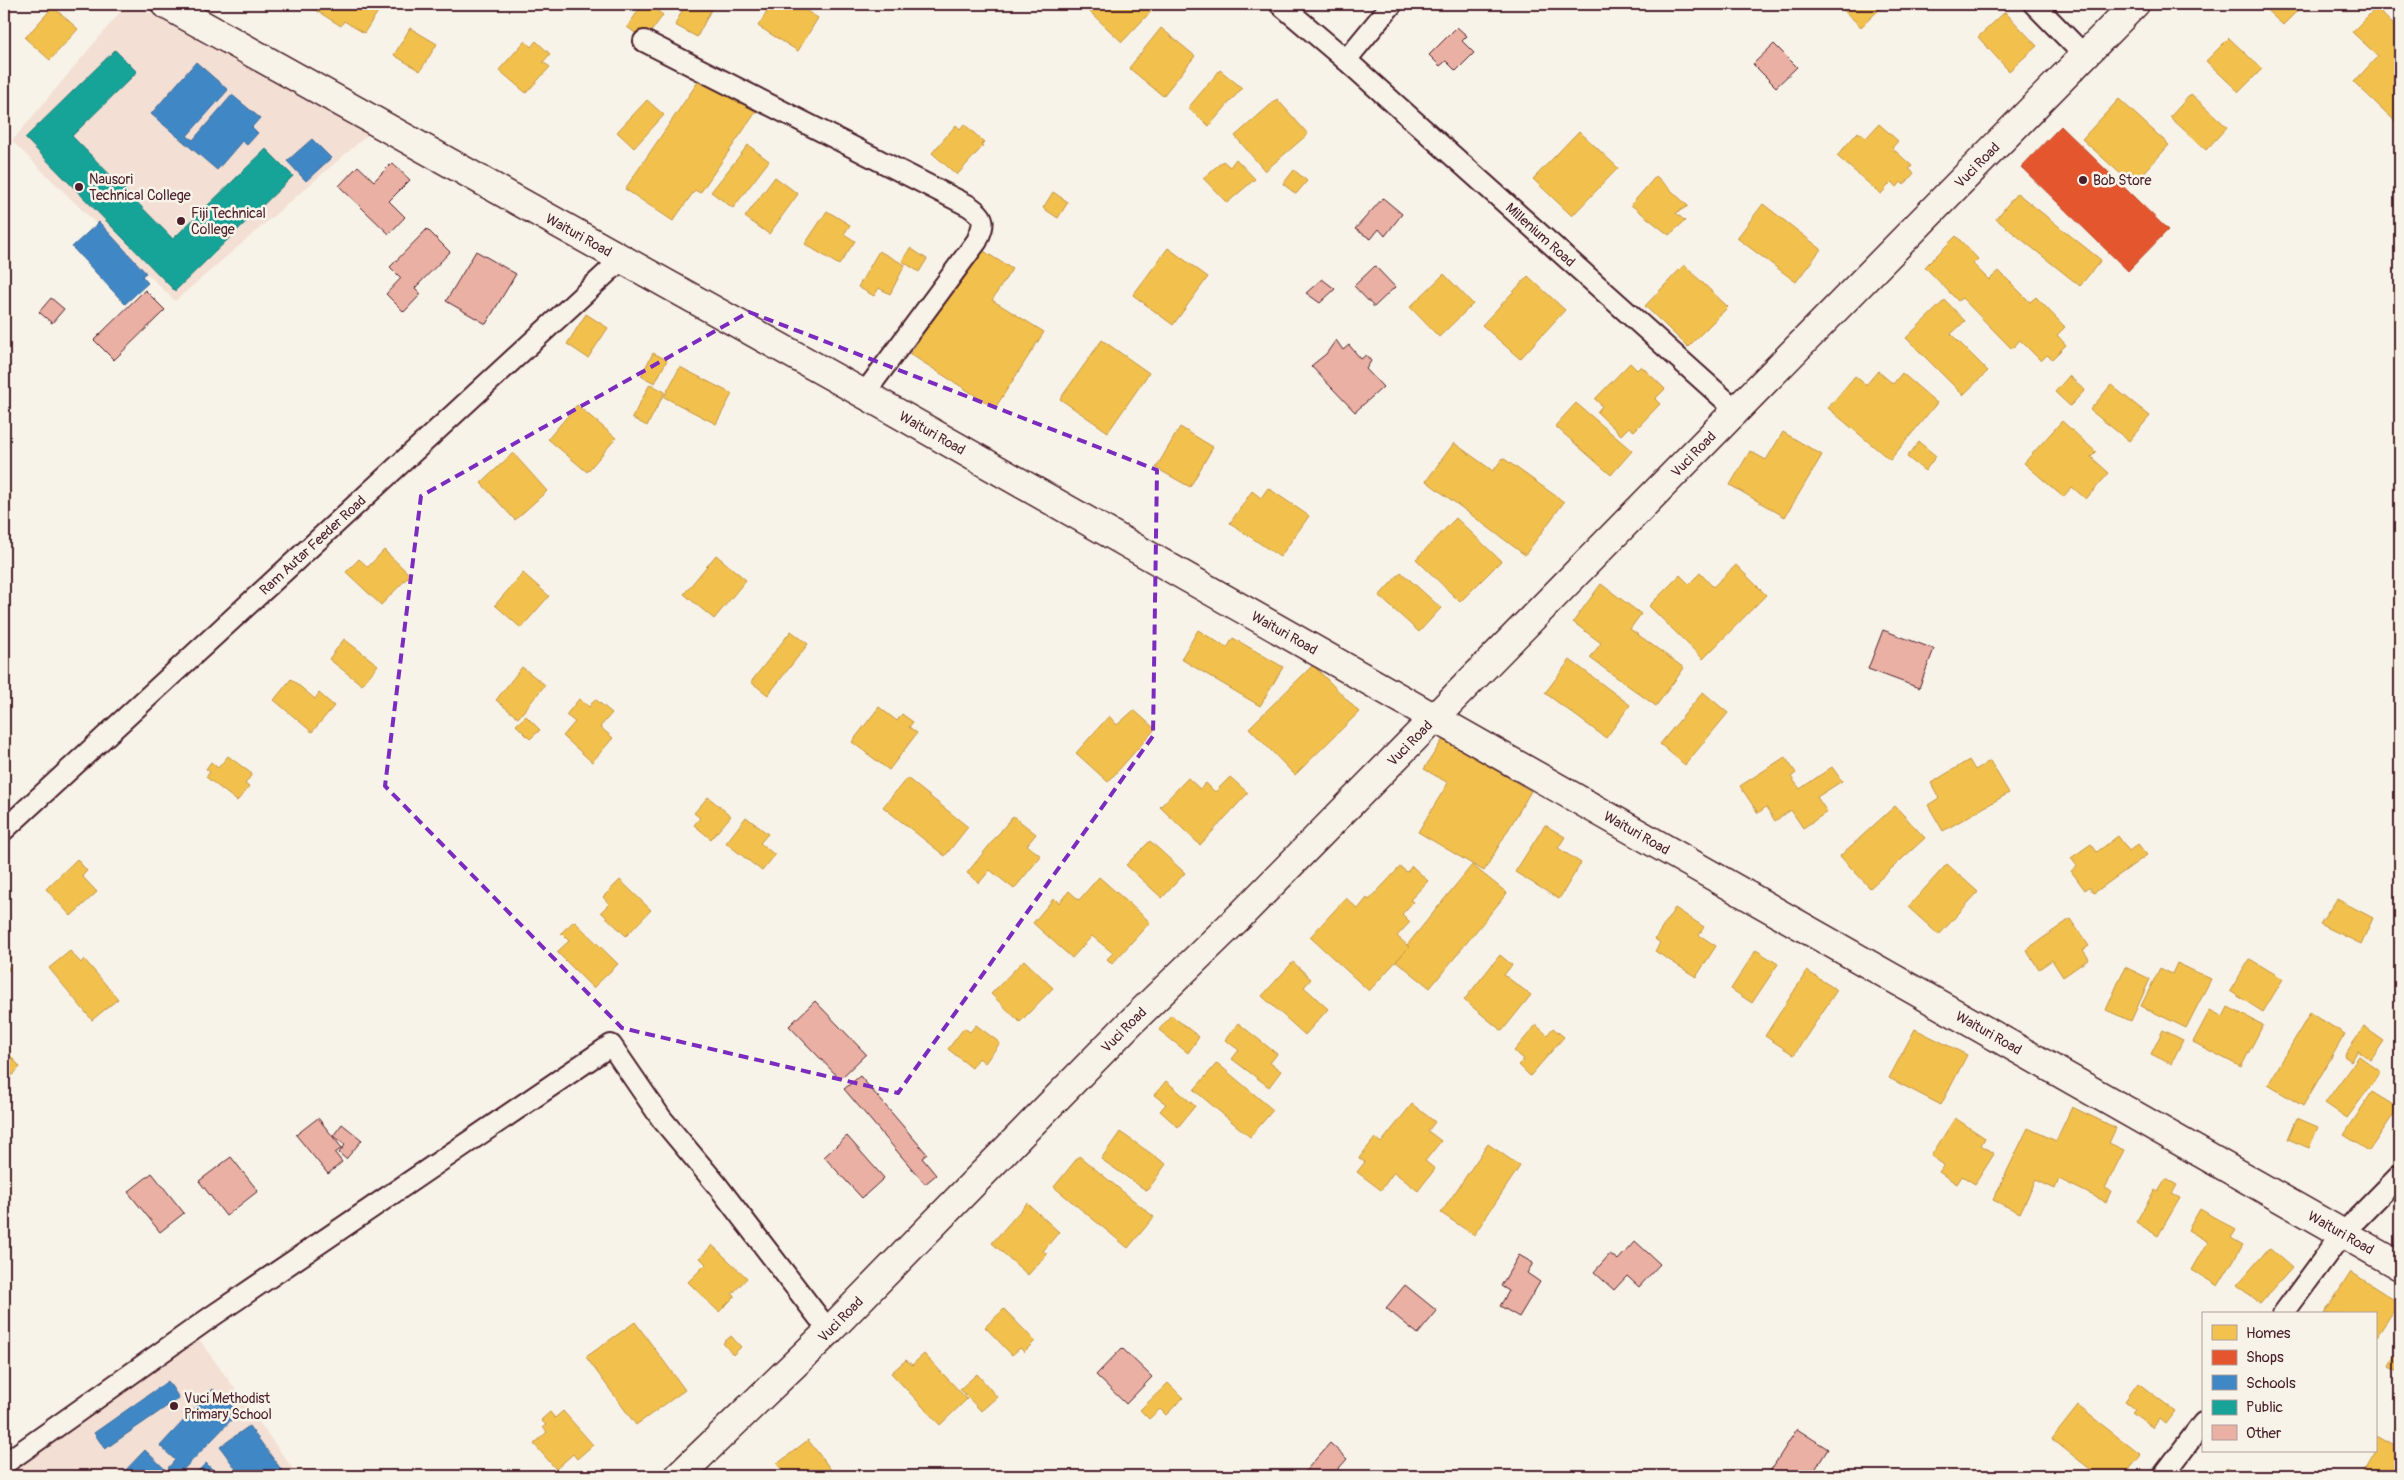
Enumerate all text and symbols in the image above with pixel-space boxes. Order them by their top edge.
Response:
street label: Vuci Road [1951,139,2004,192]
place label: Nausori Technical College [89,171,191,204]
place label: Bob Store [2093,172,2151,189]
marker: Bob Store [2077,174,2089,186]
marker: Nausori Technical College [73,181,85,193]
street label: Millenium Road [1502,199,1579,271]
place label: Fiji Technical College [191,205,266,238]
street label: Waituri Road [543,210,615,261]
marker: Fiji Technical College [175,215,187,227]
street label: Waituri Road [896,408,968,459]
street label: Vuci Road [1668,428,1720,481]
street label: Ram Autar Feeder Road [256,492,370,599]
street label: Waituri Road [1248,608,1320,659]
street label: Vuci Road [1384,717,1436,770]
street label: Waituri Road [1600,808,1673,859]
street label: Vuci Road [1098,1004,1150,1056]
street label: Waituri Road [1953,1008,2025,1059]
street label: Waituri Road [2305,1208,2377,1259]
street label: Vuci Road [815,1293,867,1346]
legend [2202,1312,2376,1452]
text: Homes [2246,1324,2291,1343]
text: Shops [2246,1348,2284,1367]
text: Schools [2246,1374,2296,1393]
place label: Vuci Methodist Primary School [184,1390,272,1423]
text: Public [2246,1398,2283,1417]
marker: Vuci Methodist Primary School [168,1400,180,1412]
text: Other [2246,1424,2282,1443]

